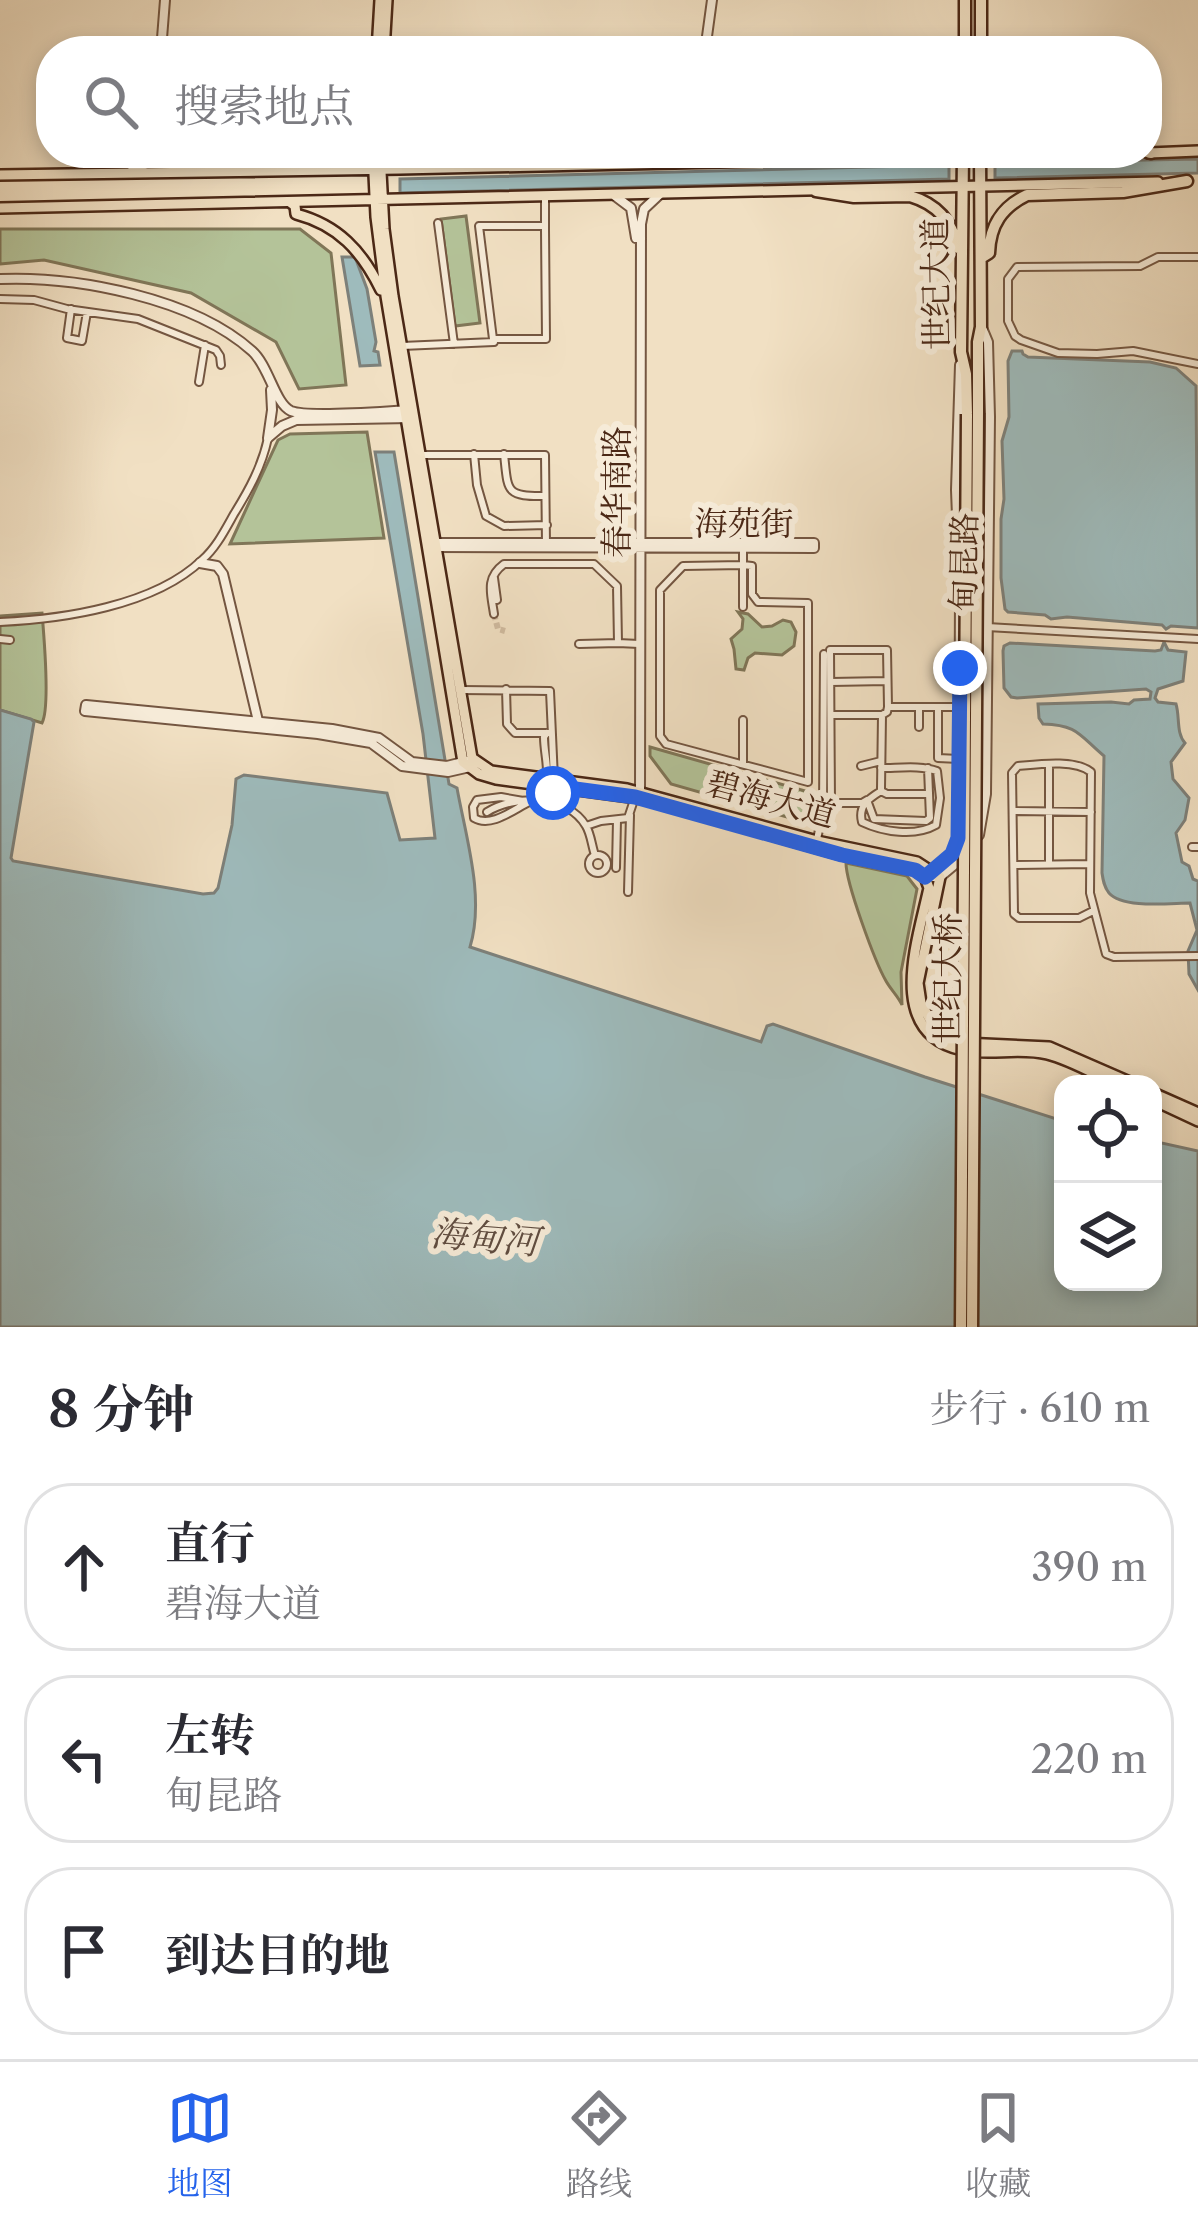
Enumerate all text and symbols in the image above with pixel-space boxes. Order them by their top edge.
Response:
search box [36,36,1162,168]
icon: search [78,69,144,135]
text: 搜索地点 [174,78,354,134]
street label: 世纪大道 [914,218,958,350]
street label: 春华南路 [596,426,637,558]
street label: 海苑街 [695,503,794,544]
street label: 甸昆路 [943,512,985,612]
route end [933,641,987,695]
street label: 碧海大道 [702,762,840,836]
route start [526,766,580,820]
street label: 世纪大桥 [927,912,968,1044]
map controls [1054,1075,1162,1291]
button: locate [1054,1075,1162,1183]
button: layers [1054,1183,1162,1291]
water label: 海甸河 [429,1210,547,1264]
text: 8 分钟 [48,1378,194,1440]
text: 步行 · 610 m [930,1384,1150,1432]
text: 直行 [165,1515,255,1571]
icon: ahead [51,1534,117,1600]
text: 390 m [1031,1543,1147,1591]
text: 碧海大道 [165,1579,321,1627]
text: 左转 [165,1707,255,1763]
icon: left [51,1726,117,1792]
text: 220 m [1031,1735,1147,1783]
text: 甸昆路 [165,1771,282,1819]
icon: arrive [51,1918,117,1984]
text: 到达目的地 [165,1927,390,1983]
tab: 地图 [167,2085,233,2204]
tab: 路线 [566,2085,632,2204]
tab: 收藏 [965,2085,1031,2204]

